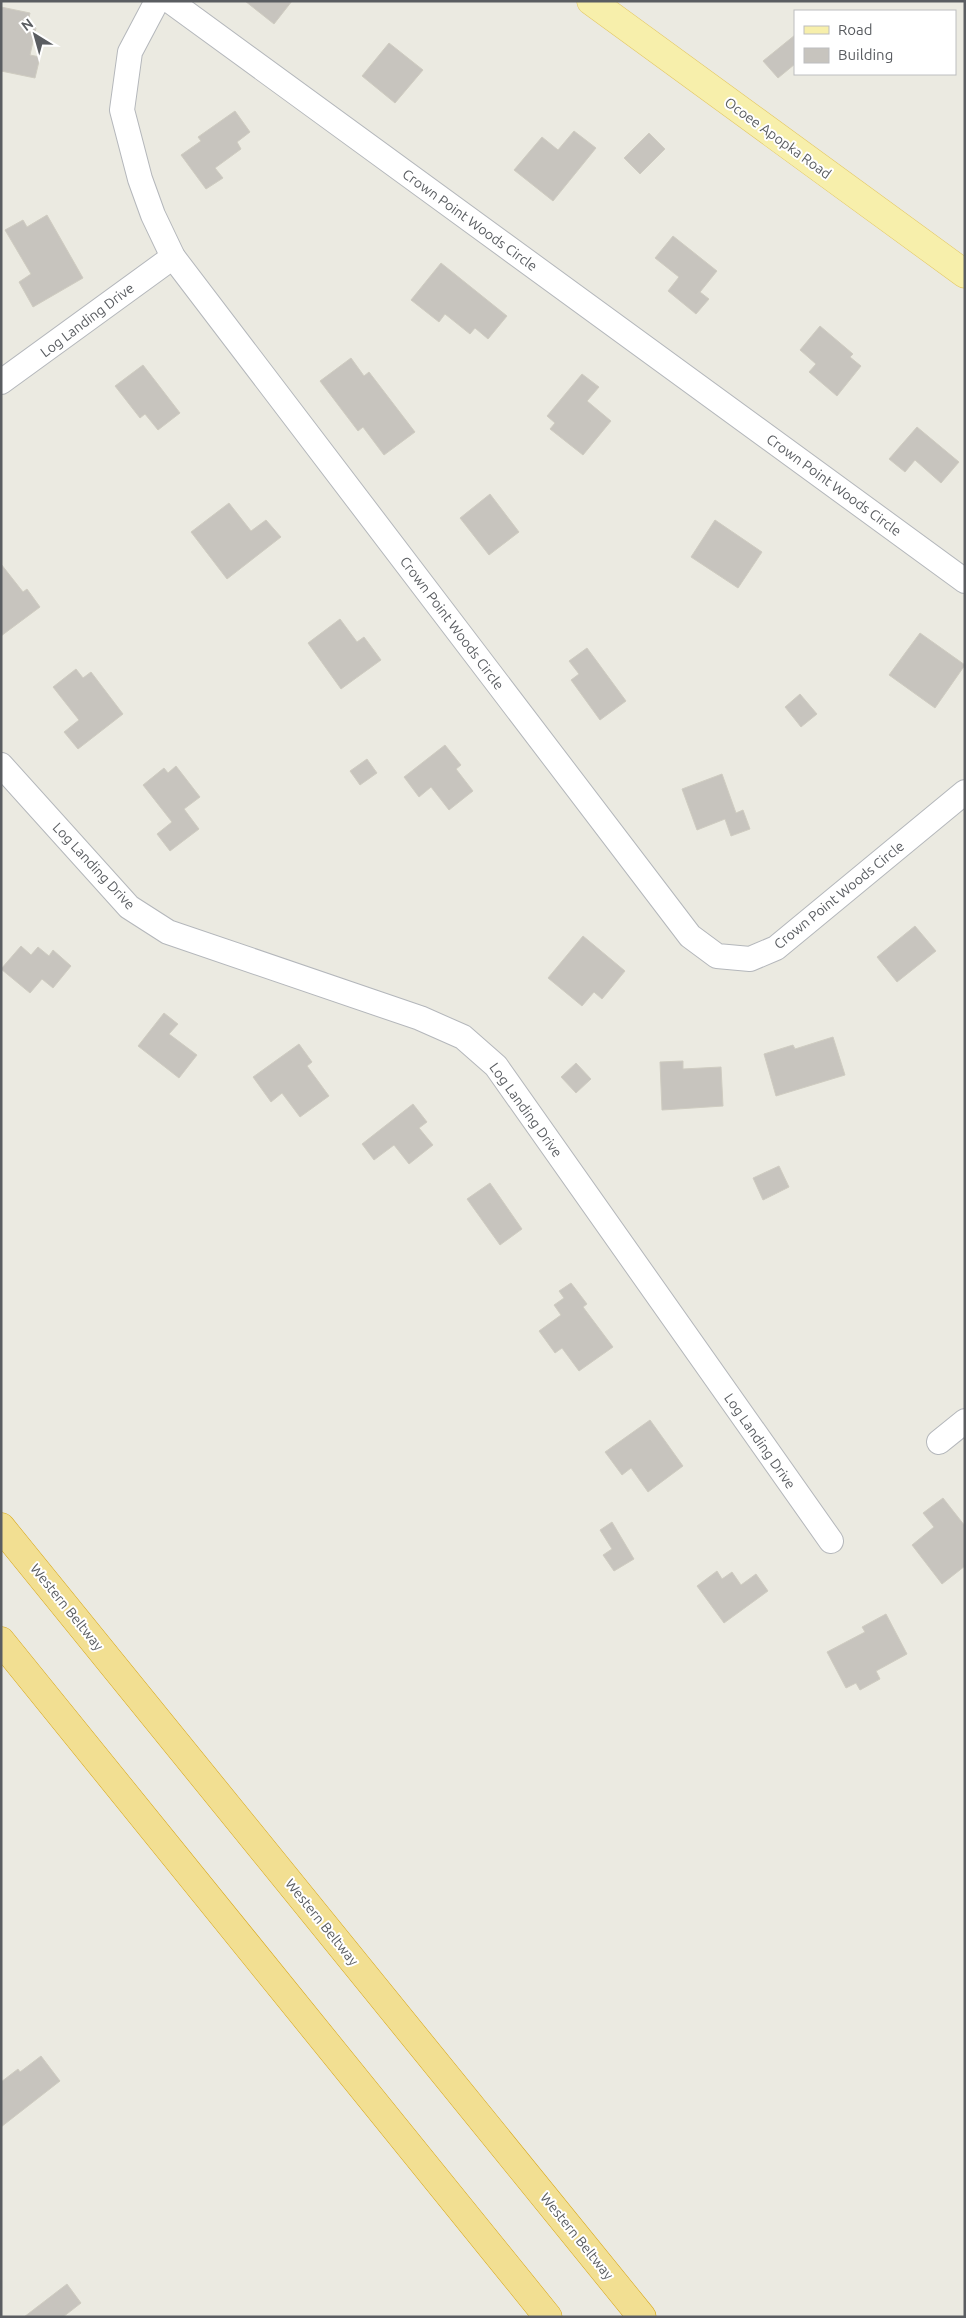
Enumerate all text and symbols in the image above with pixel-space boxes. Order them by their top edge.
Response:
north arrow [10,10,60,60]
legend [794,10,956,75]
text: N [18,15,36,34]
text: Road [838,21,873,38]
text: Building [838,46,893,63]
street label: Ocoee Apopka Road [722,94,834,182]
street label: Crown Point Woods Circle [400,166,540,274]
street label: Log Landing Drive [37,280,137,360]
street label: Crown Point Woods Circle [764,431,904,539]
street label: Crown Point Woods Circle [397,553,507,693]
street label: Log Landing Drive [50,819,138,913]
street label: Crown Point Woods Circle [771,838,907,952]
street label: Log Landing Drive [486,1060,566,1160]
street label: Log Landing Drive [721,1390,799,1492]
street label: Western Beltway [27,1560,107,1654]
street label: Western Beltway [282,1875,362,1969]
street label: Western Beltway [537,2189,617,2283]

